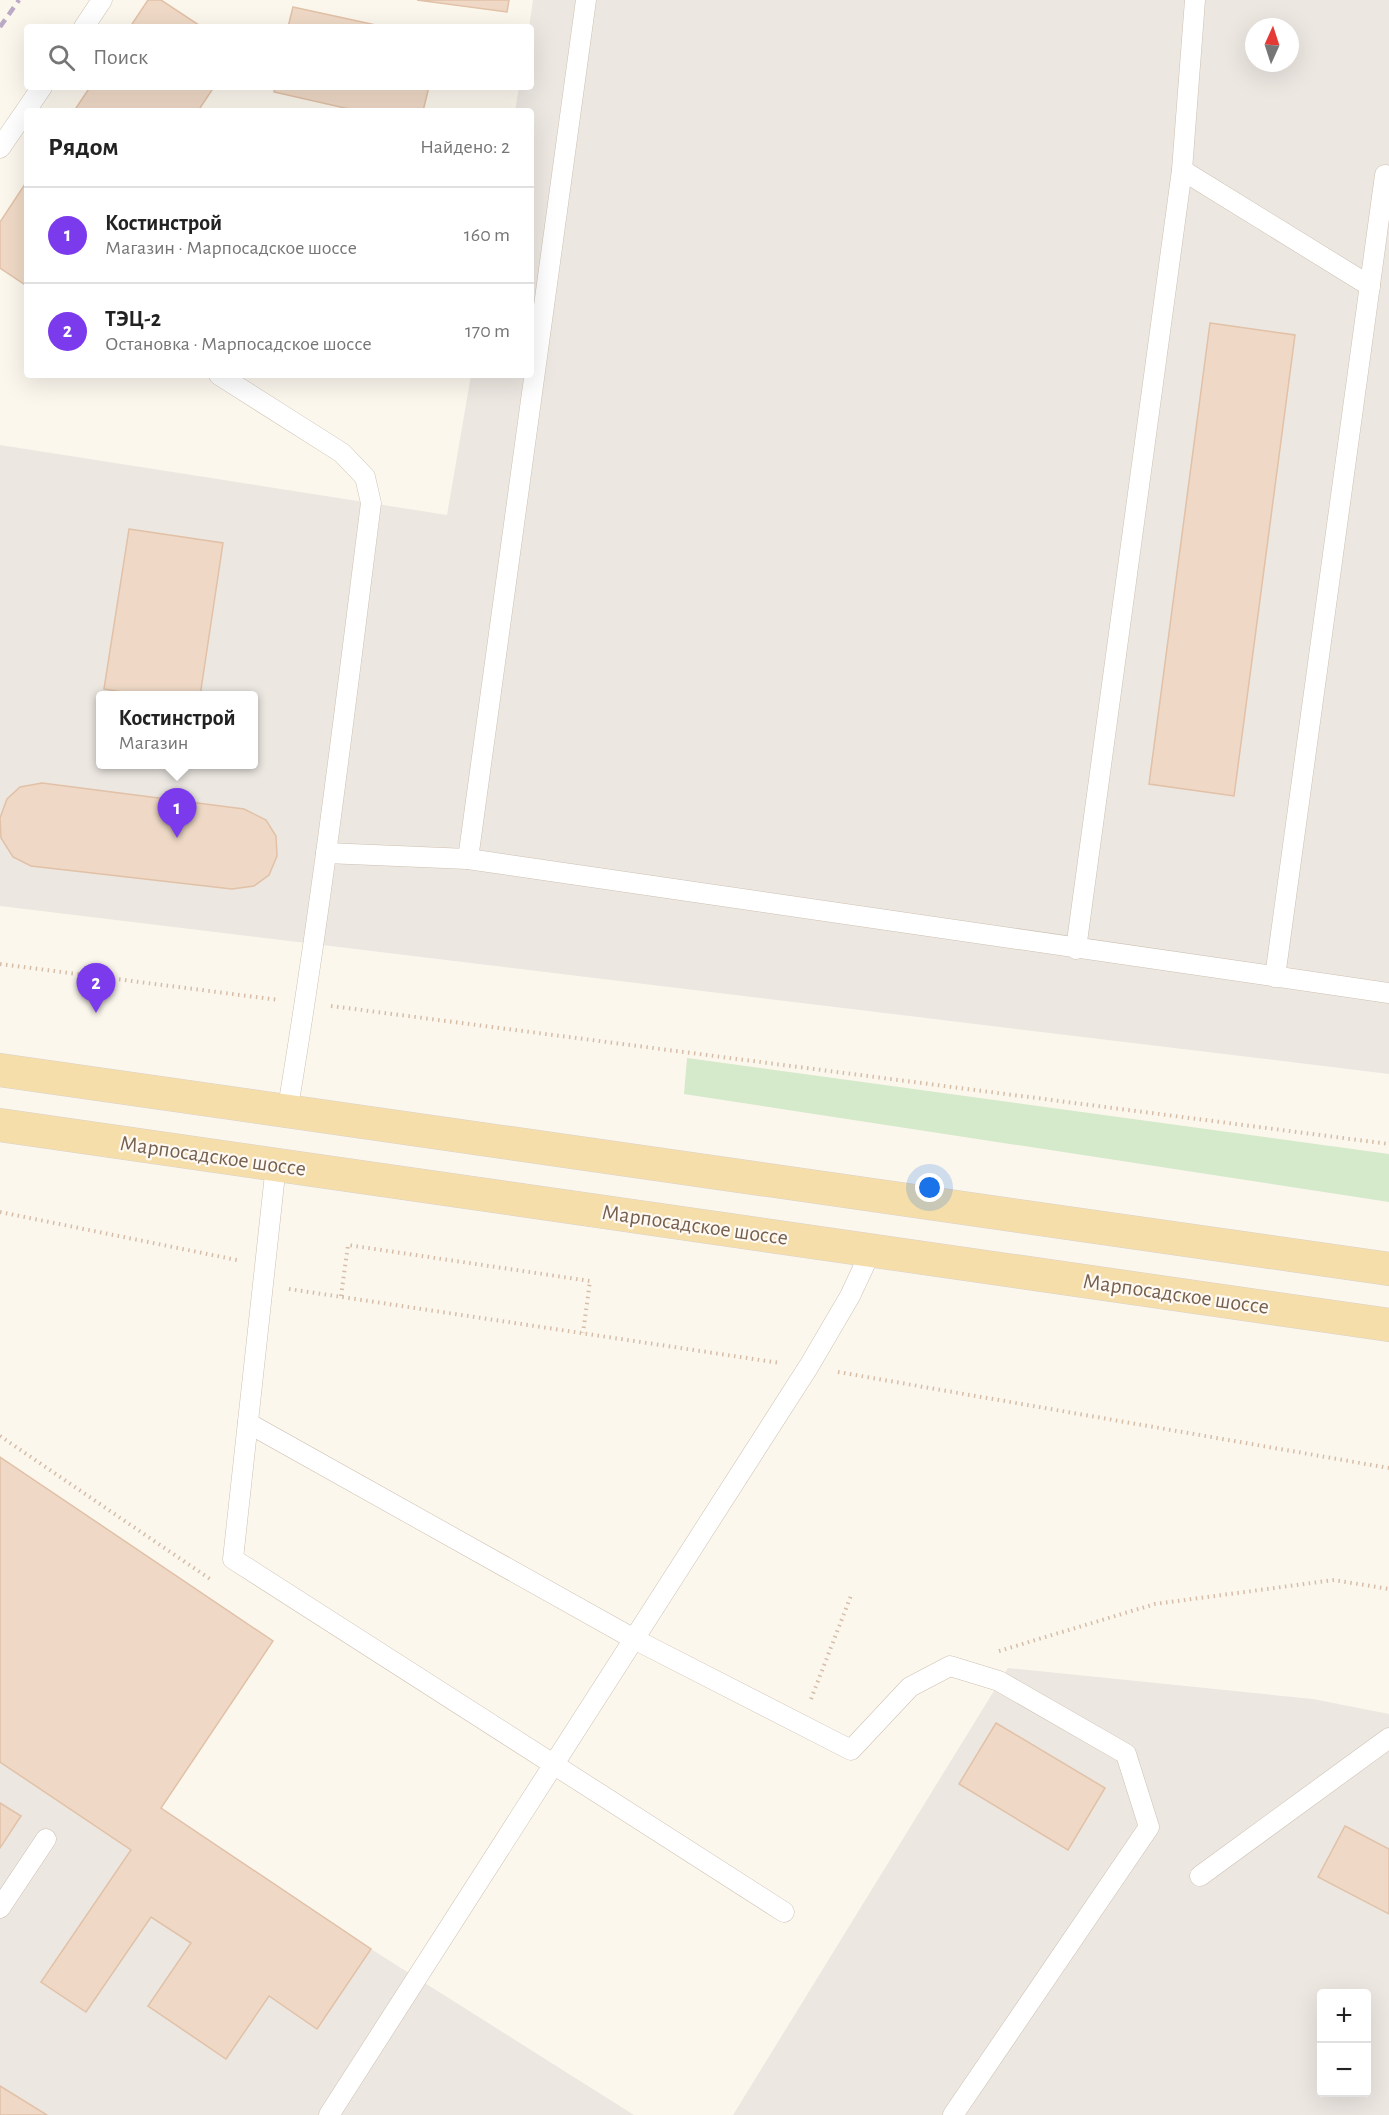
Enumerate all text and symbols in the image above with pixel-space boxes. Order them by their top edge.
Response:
north arrow [1245,18,1299,72]
search box [24,24,534,90]
icon: search [45,41,78,74]
text: Поиск [93,46,148,68]
text: Рядом [48,134,119,160]
text: Найдено: 2 [420,137,510,157]
text: Костинстрой [105,212,222,234]
text: 1 [64,225,71,245]
text: 160 m [464,225,510,245]
text: Магазин · Марпосадское шоссе [105,238,357,258]
text: ТЭЦ-2 [105,308,161,330]
text: 2 [63,321,72,341]
text: 170 m [465,321,510,341]
text: Остановка · Марпосадское шоссе [105,334,372,354]
popup [96,691,258,769]
text: Костинстрой [119,707,235,729]
text: Магазин [119,733,189,753]
pin: 1 [158,788,196,838]
pin: 2 [76,964,116,1013]
street label: Марпосадское шоссе [119,1132,307,1180]
your location [915,1173,944,1202]
street label: Марпосадское шоссе [601,1201,789,1249]
street label: Марпосадское шоссе [1082,1270,1270,1318]
map controls [1317,1989,1371,2097]
button: + [1317,1989,1371,2043]
button: − [1317,2043,1371,2097]

